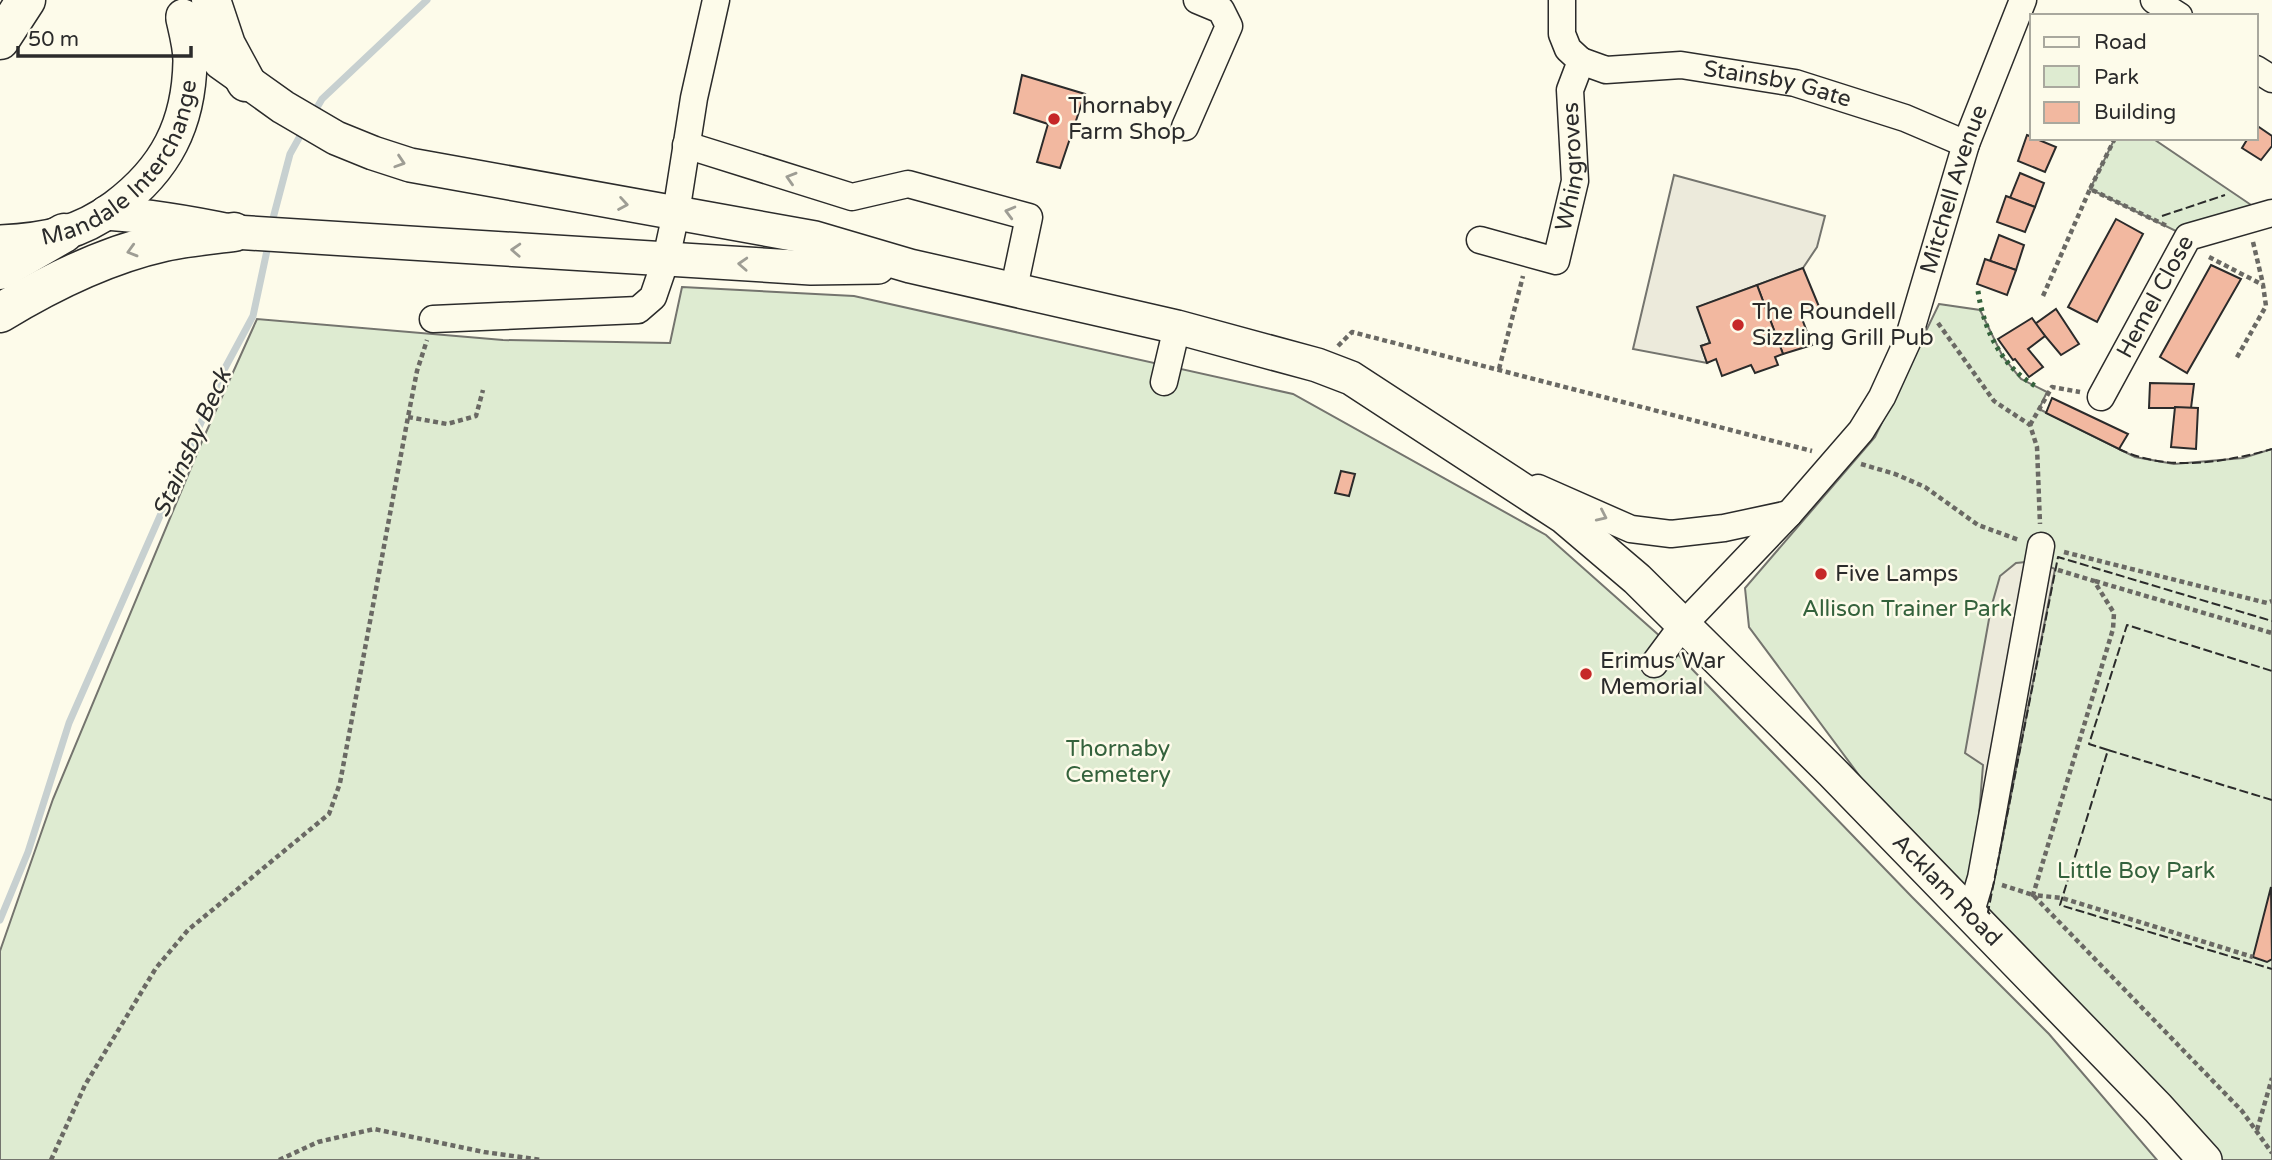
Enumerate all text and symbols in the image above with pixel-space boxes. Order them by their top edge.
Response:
scale bar [18,14,191,58]
legend [2030,14,2258,140]
text: 50 m [28,27,79,52]
text: Road [2094,30,2147,55]
street label: Stainsby Gate [1701,55,1855,114]
text: Park [2094,65,2139,90]
street label: Mandale Interchange [39,78,203,252]
place label: Thornaby Farm Shop [1068,92,1186,146]
text: Building [2094,100,2176,125]
street label: Whingroves [1550,101,1590,234]
street label: Mitchell Avenue [1914,101,1994,277]
marker: Thornaby Farm Shop [1046,111,1062,127]
one-way arrow [393,154,405,168]
one-way arrow [785,171,797,186]
one-way arrow [617,195,629,210]
one-way arrow [1004,206,1016,220]
street label: Hemel Close [2111,231,2200,363]
one-way arrow [510,242,521,257]
one-way arrow [126,243,138,258]
one-way arrow [737,256,748,271]
place label: The Roundell Sizzling Grill Pub [1752,298,1934,352]
marker: The Roundell Sizzling Grill Pub [1730,317,1746,333]
water label: Stainsby Beck [146,363,238,522]
one-way arrow [1595,508,1607,522]
place label: Five Lamps [1835,560,1958,588]
marker: Five Lamps [1813,566,1829,582]
park label: Allison Trainer Park [1802,595,2012,623]
place label: Erimus War Memorial [1600,647,1725,701]
marker: Erimus War Memorial [1578,666,1594,682]
park label: Thornaby Cemetery [1065,735,1171,789]
street label: Acklam Road [1886,828,2007,952]
park label: Little Boy Park [2057,857,2215,885]

